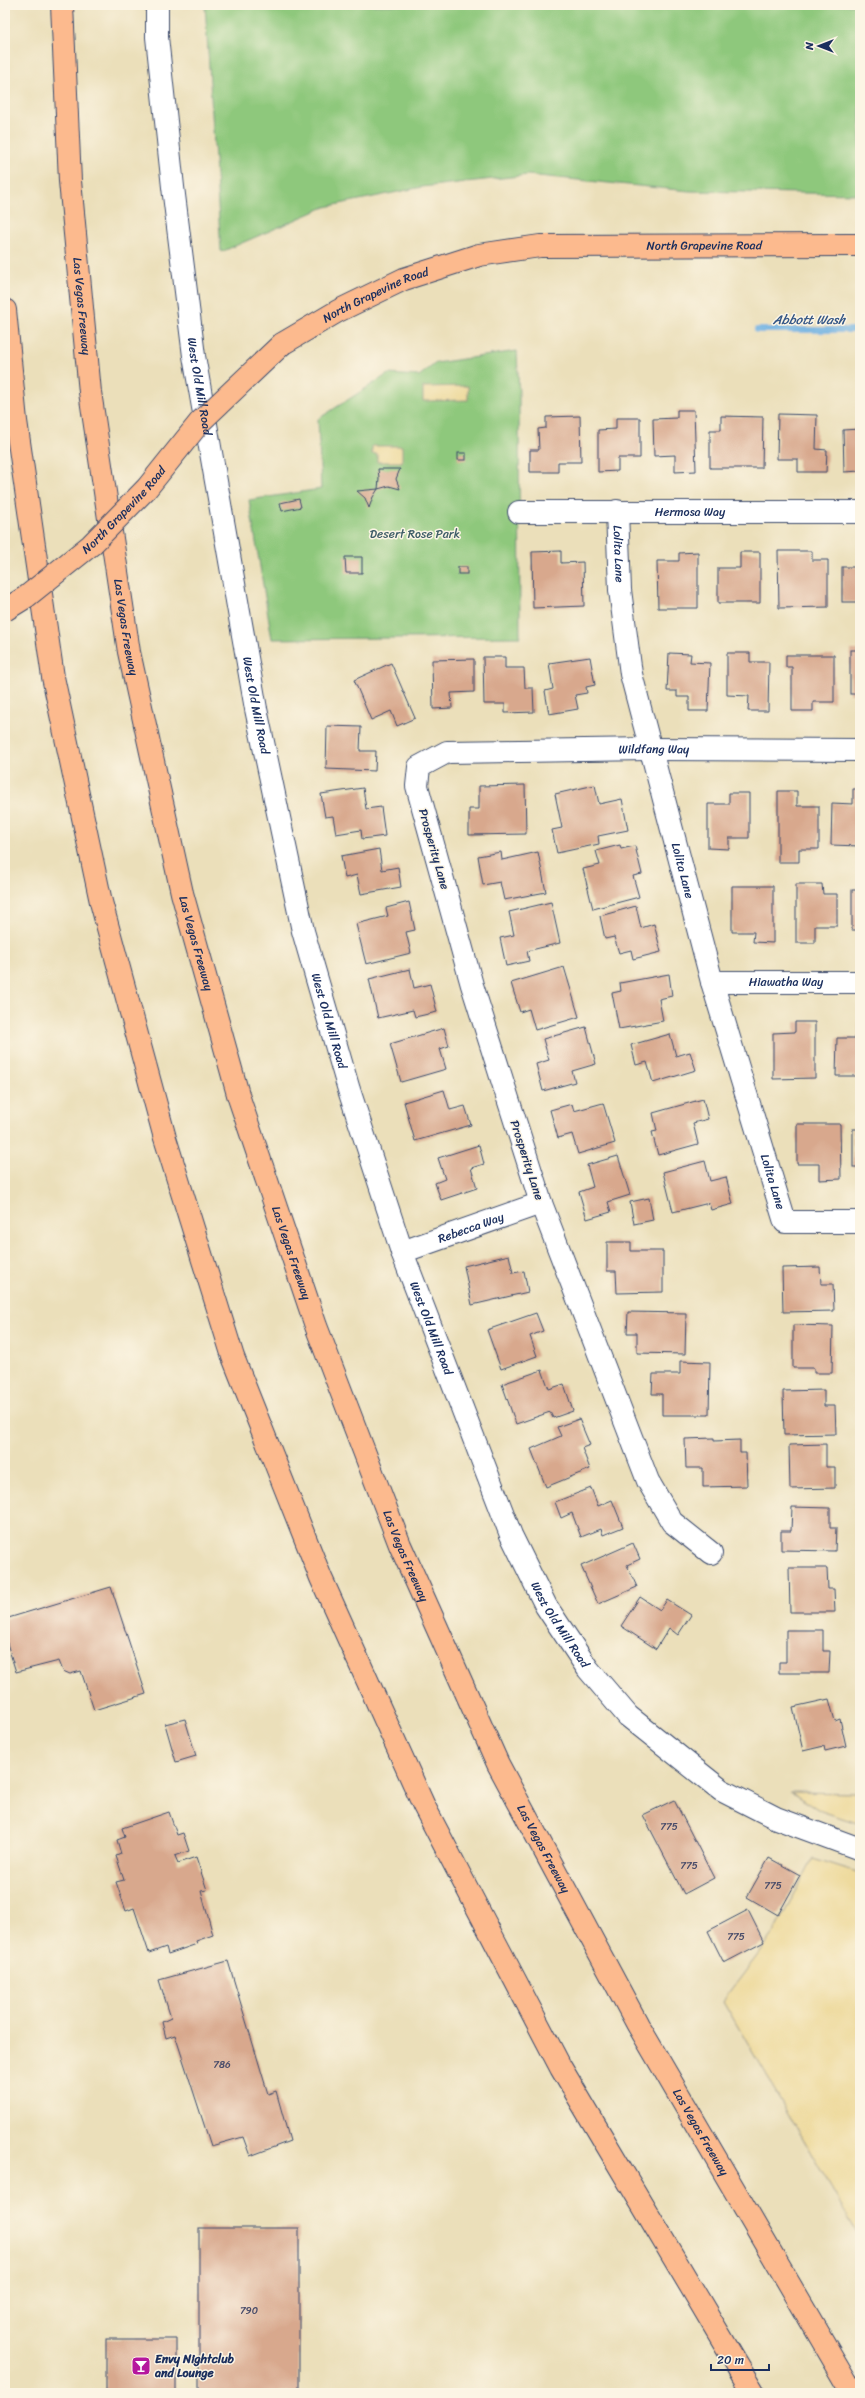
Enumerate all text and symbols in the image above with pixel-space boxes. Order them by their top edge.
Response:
north arrow [799,26,839,66]
text: N [800,42,819,51]
street label: North Grapevine Road [646,234,763,257]
street label: Las Vegas Freeway [66,256,98,357]
street label: North Grapevine Road [318,261,432,329]
water label: Abbott Wash [772,308,846,331]
street label: West Old Mill Road [181,336,219,439]
street label: North Grapevine Road [77,460,172,560]
street label: Hermosa Way [655,501,726,523]
park label: Desert Rose Park [370,523,460,545]
street label: Lolita Lane [607,525,631,583]
street label: Las Vegas Freeway [107,577,145,679]
street label: West Old Mill Road [236,655,277,758]
street label: Wildfang Way [618,738,690,760]
street label: Prosperity Lane [412,806,456,892]
street label: Lolita Lane [665,840,701,901]
street label: Las Vegas Freeway [172,893,220,994]
street label: West Old Mill Road [305,970,354,1073]
street label: Hiawatha Way [749,971,824,993]
street label: Prosperity Lane [504,1117,550,1203]
street label: Lolita Lane [754,1151,792,1212]
street label: Las Vegas Freeway [265,1203,318,1304]
street label: Rebecca Way [435,1206,508,1250]
street label: West Old Mill Road [403,1278,460,1380]
street label: Las Vegas Freeway [377,1507,435,1606]
street label: West Old Mill Road [525,1578,596,1674]
street label: Las Vegas Freeway [511,1800,577,1898]
house number: 775 [660,1818,678,1836]
house number: 775 [680,1857,698,1875]
house number: 775 [764,1877,782,1895]
house number: 775 [727,1928,745,1946]
house number: 786 [213,2056,231,2074]
street label: Las Vegas Freeway [666,2084,735,2181]
house number: 790 [240,2302,258,2320]
scale bar [711,2346,769,2372]
place label: Envy Nightclub and Lounge [154,2348,235,2384]
text: 20 m [717,2349,744,2371]
bar icon: Envy Nightclub and Lounge [130,2355,152,2377]

